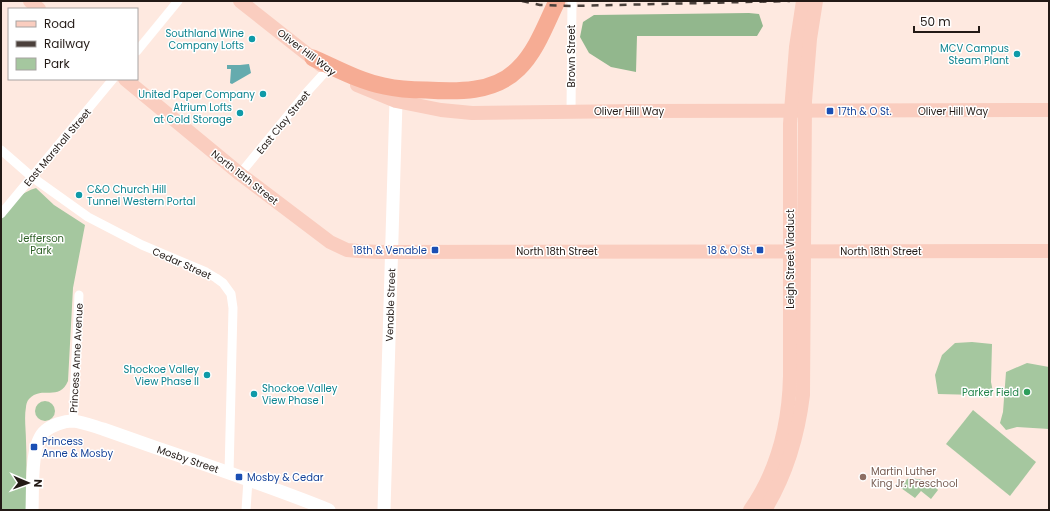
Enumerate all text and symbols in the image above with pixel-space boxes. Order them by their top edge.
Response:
legend [8,8,138,80]
scale bar [914,8,979,34]
text: 50 m [920,13,951,30]
text: Road [44,15,75,32]
street label: Brown Street [564,24,579,87]
street label: Oliver Hill Way [274,25,339,80]
place label: Southland Wine Company Lofts [165,26,244,53]
marker: Southland Wine Company Lofts [247,34,257,44]
text: Railway [44,35,90,52]
place label: MCV Campus Steam Plant [940,41,1009,68]
marker: MCV Campus Steam Plant [1012,49,1022,59]
text: Park [44,55,71,72]
place label: United Paper Company [138,87,255,102]
street label: East Clay Street [253,87,314,157]
marker: United Paper Company [258,89,268,99]
place label: Atrium Lofts at Cold Storage [154,100,232,127]
street label: Oliver Hill Way [594,104,664,119]
place label: 17th & O St. [838,104,892,119]
street label: Oliver Hill Way [918,104,988,119]
street label: East Marshall Street [20,105,95,190]
marker: 17th & O St. [825,106,835,116]
marker: Atrium Lofts at Cold Storage [235,108,245,118]
street label: North 18th Street [208,146,282,209]
place label: C&O Church Hill Tunnel Western Portal [87,182,196,209]
marker: C&O Church Hill Tunnel Western Portal [74,190,84,200]
street label: Leigh Street Viaduct [783,209,798,309]
park label: Jefferson Park [18,231,64,258]
place label: 18th & Venable [353,243,427,258]
place label: 18 & O St. [708,243,752,258]
street label: Cedar Street [150,244,214,283]
street label: North 18th Street [516,244,598,259]
street label: North 18th Street [840,244,922,259]
marker: 18th & Venable [430,245,440,255]
marker: 18 & O St. [755,245,765,255]
street label: Venable Street [382,268,399,342]
street label: Princess Anne Avenue [66,303,87,413]
place label: Shockoe Valley View Phase II [124,362,199,389]
marker: Shockoe Valley View Phase II [202,370,212,380]
place label: Shockoe Valley View Phase I [262,381,338,408]
place label: Parker Field [962,385,1019,400]
marker: Parker Field [1022,387,1032,397]
marker: Shockoe Valley View Phase I [249,389,259,399]
place label: Princess Anne & Mosby [42,434,113,461]
marker: Princess Anne & Mosby [29,442,39,452]
street label: Mosby Street [155,442,221,477]
north arrow [8,463,48,503]
place label: Martin Luther King Jr. Preschool [871,464,958,491]
place label: Mosby & Cedar [247,470,324,485]
marker: Mosby & Cedar [234,472,244,482]
marker: Martin Luther King Jr. Preschool [858,472,868,482]
text: N [30,479,46,488]

